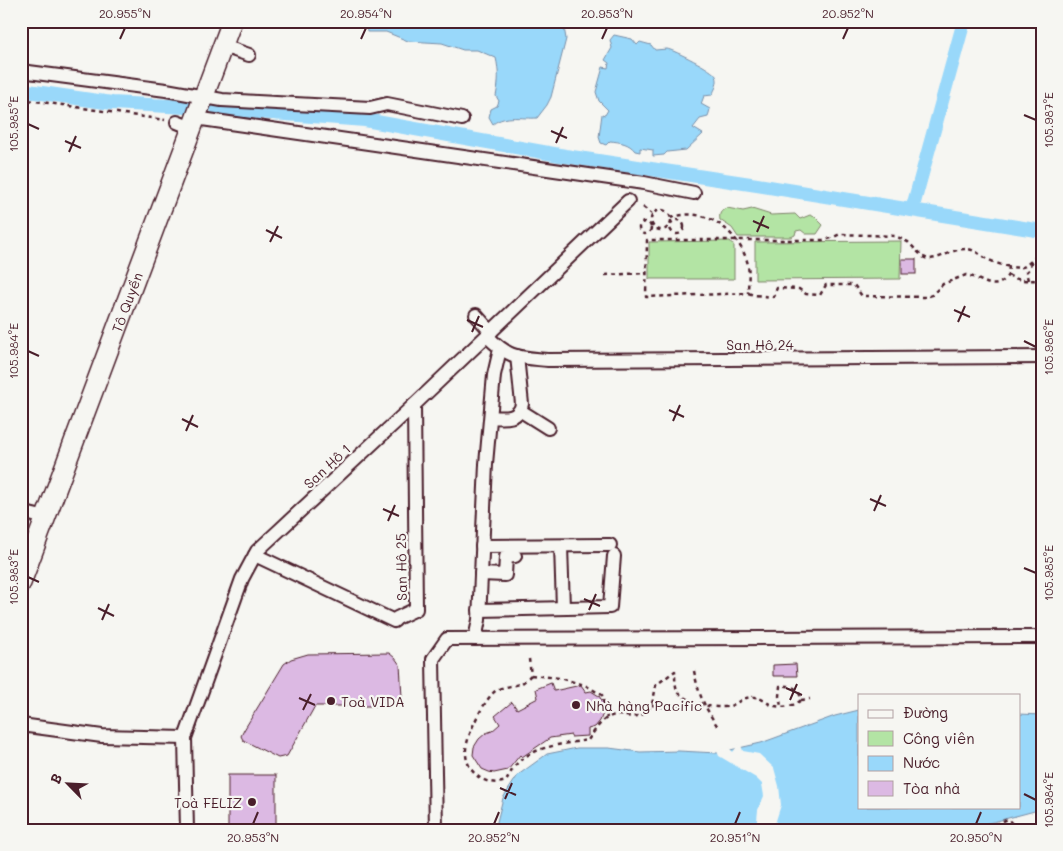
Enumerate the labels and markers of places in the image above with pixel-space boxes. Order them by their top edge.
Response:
place label: Toà VIDA [341,692,405,711]
marker: Toà VIDA [325,695,337,707]
place label: Nhà hàng Pacific [586,696,702,715]
marker: Nhà hàng Pacific [570,699,582,711]
place label: Toà FELIZ [174,793,242,812]
marker: Toà FELIZ [246,796,258,808]

